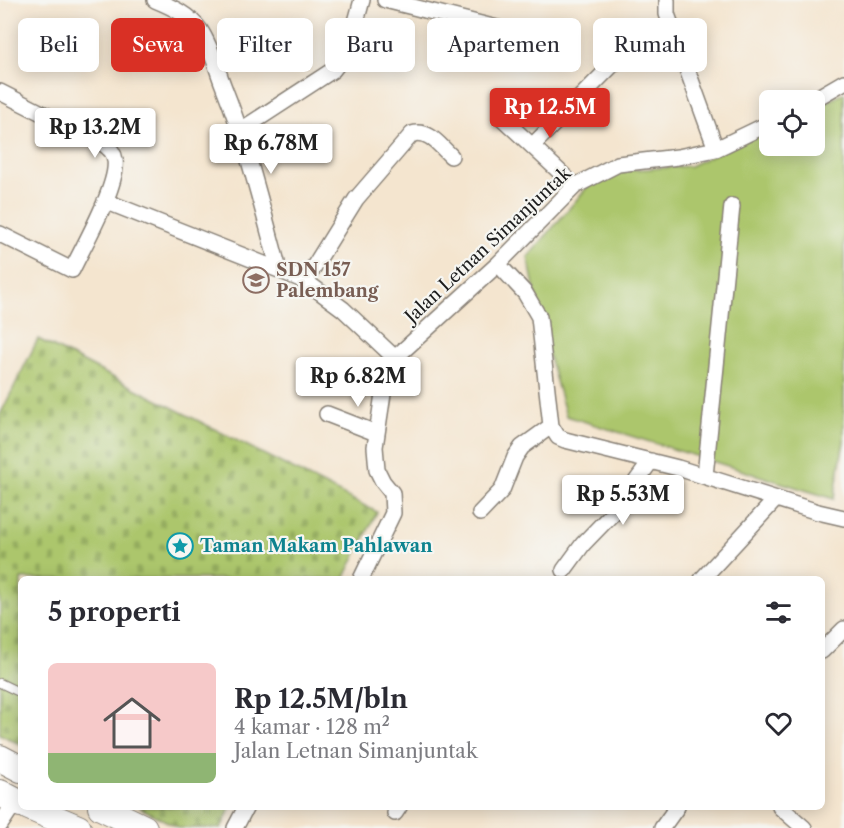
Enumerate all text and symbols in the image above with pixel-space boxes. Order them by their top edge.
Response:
chip: Beli [18,18,99,72]
chip: Sewa [111,18,205,72]
chip: Filter [217,18,313,72]
chip: Baru [325,18,415,72]
chip: Apartemen [427,18,581,72]
chip: Rumah [593,18,707,72]
pin: Rp 12.5M [488,88,612,139]
map controls [759,90,825,156]
button: locate [759,90,825,156]
text: Rp 12.5M [504,95,596,119]
pin: Rp 13.2M [33,108,157,159]
text: Rp 13.2M [49,115,141,139]
pin: Rp 6.78M [209,124,333,175]
text: Rp 6.78M [223,131,319,155]
street label: Jalan Letnan Simanjuntak [398,161,577,330]
place label: SDN 157 Palembang [276,259,379,302]
school or university icon: SDN 157 Palembang [241,265,271,295]
pin: Rp 6.82M [296,357,420,408]
text: Rp 6.82M [310,364,406,388]
pin: Rp 5.53M [561,475,685,526]
text: Rp 5.53M [576,482,670,506]
place icon: Taman Makam Pahlawan [165,531,195,561]
place label: Taman Makam Pahlawan [200,535,433,557]
text: 5 properti [48,596,181,628]
icon: filters [762,596,795,629]
text: Rp 12.5M/bln [234,683,408,715]
icon: home [96,687,168,759]
icon: heart [762,707,795,740]
text: 4 kamar · 128 m² [234,715,390,739]
text: Jalan Letnan Simanjuntak [234,739,477,763]

